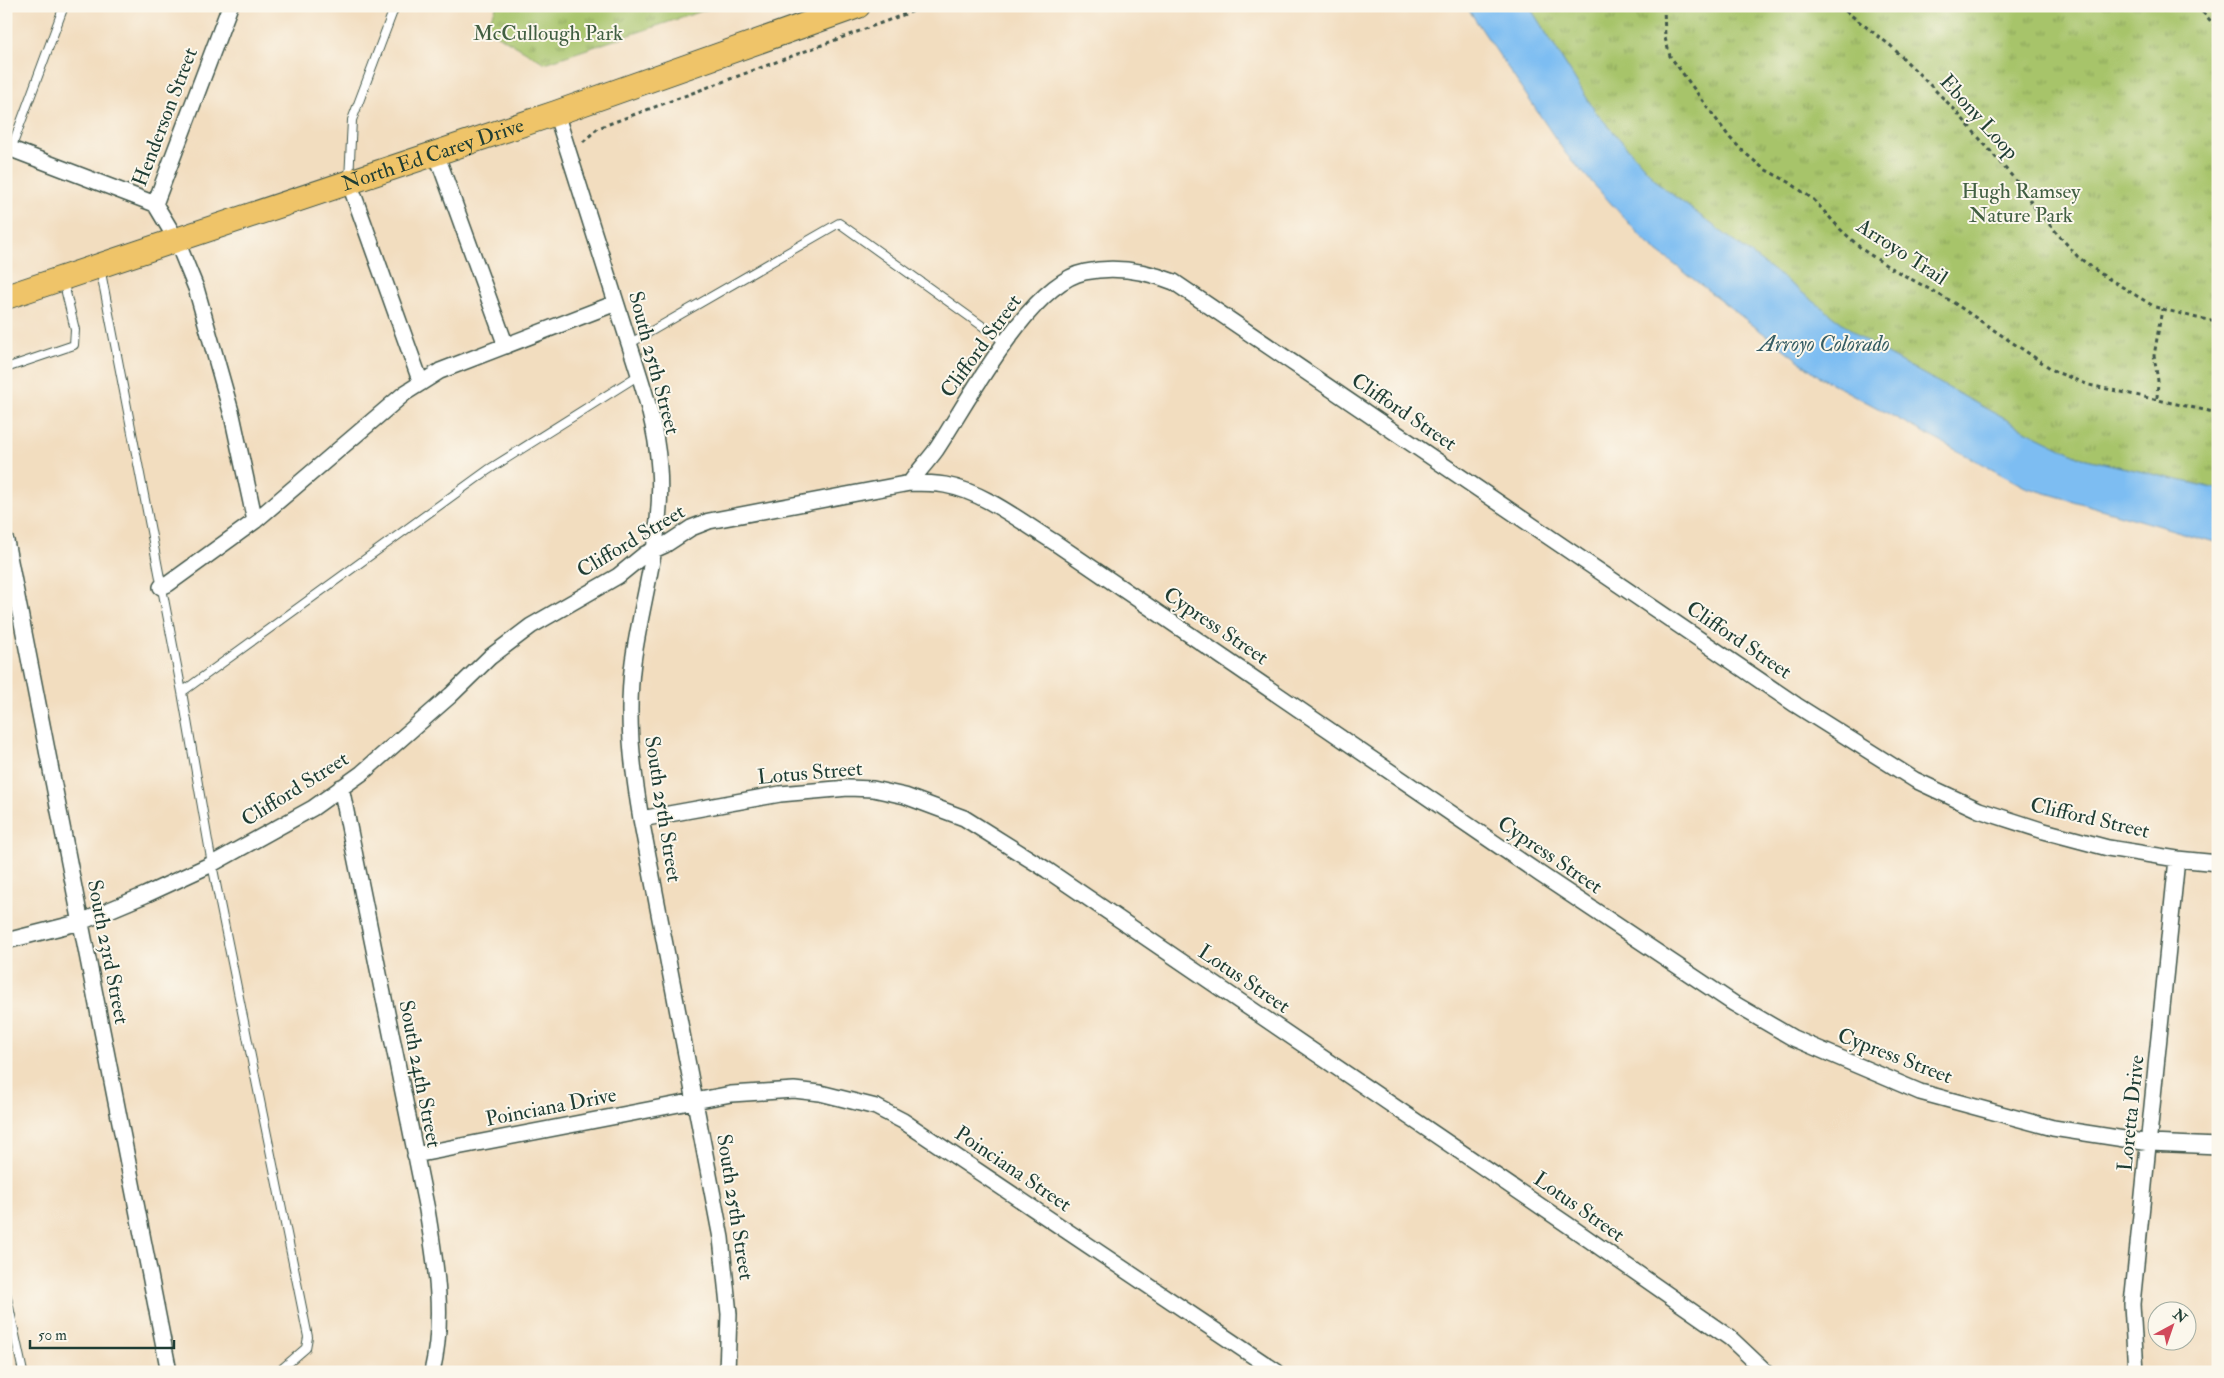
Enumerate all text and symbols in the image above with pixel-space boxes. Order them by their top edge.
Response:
park label: McCullough Park [473,20,623,47]
street label: Henderson Street [126,44,204,190]
street label: Ebony Loop [1934,69,2024,165]
street label: North Ed Carey Drive [338,111,528,197]
park label: Hugh Ramsey Nature Park [1962,178,2081,229]
street label: Arroyo Trail [1850,212,1953,292]
street label: South 25th Street [622,288,686,438]
street label: Clifford Street [934,289,1028,403]
water label: Arroyo Colorado [1756,330,1890,358]
street label: Clifford Street [1346,367,1462,457]
street label: Clifford Street [572,498,690,584]
street label: Cypress Street [1158,581,1274,671]
street label: Clifford Street [1681,595,1797,685]
street label: South 25th Street [638,734,688,884]
street label: Clifford Street [236,745,354,833]
street label: Lotus Street [756,755,864,791]
street label: Clifford Street [2028,791,2152,845]
street label: Cypress Street [1492,810,1608,900]
street label: South 23rd Street [81,877,135,1027]
street label: Lotus Street [1193,938,1295,1020]
street label: South 24th Street [392,998,448,1150]
street label: Cypress Street [1834,1022,1956,1090]
street label: Loretta Drive [2111,1053,2151,1172]
street label: Poinciana Drive [483,1081,619,1133]
street label: Poinciana Street [949,1120,1077,1218]
street label: South 25th Street [710,1132,760,1282]
street label: Lotus Street [1528,1166,1630,1248]
north arrow [2146,1300,2196,1350]
text: N [2169,1305,2191,1327]
scale bar [30,1318,174,1350]
text: 50 m [38,1326,67,1345]

